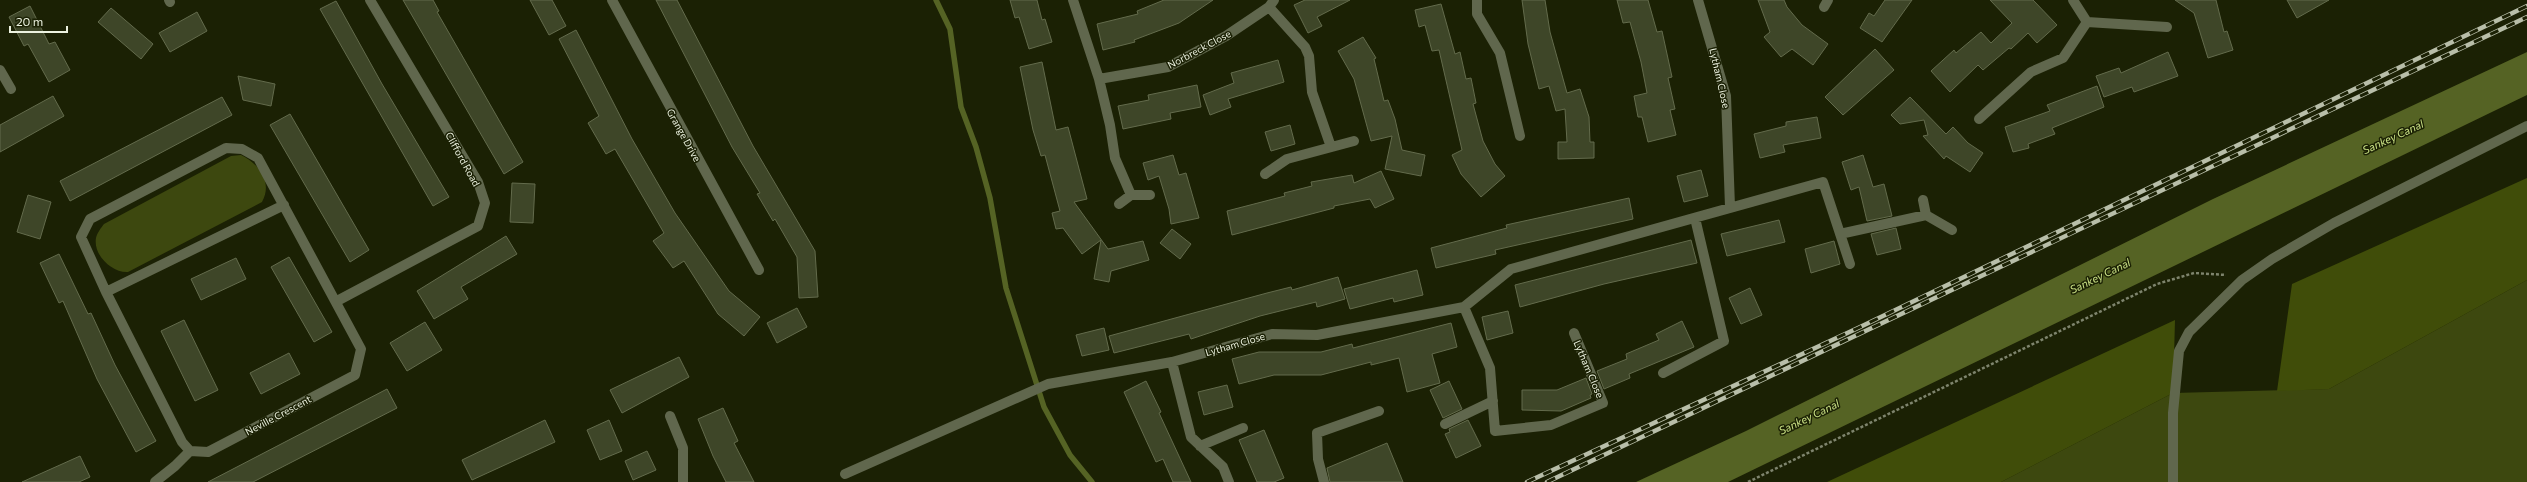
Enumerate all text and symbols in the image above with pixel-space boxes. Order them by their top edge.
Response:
scale bar [10,8,67,34]
text: 20 m [16,14,43,28]
street label: Norbreck Close [1165,27,1233,71]
street label: Lytham Close [1707,47,1733,109]
street label: Grange Drive [664,106,704,164]
water label: Sankey Canal [2360,117,2426,156]
street label: Clifford Road [443,130,483,188]
water label: Sankey Canal [2067,255,2132,296]
street label: Lytham Close [1204,330,1266,358]
street label: Lytham Close [1571,338,1607,400]
street label: Neville Crescent [243,393,313,437]
water label: Sankey Canal [1776,396,1841,437]

